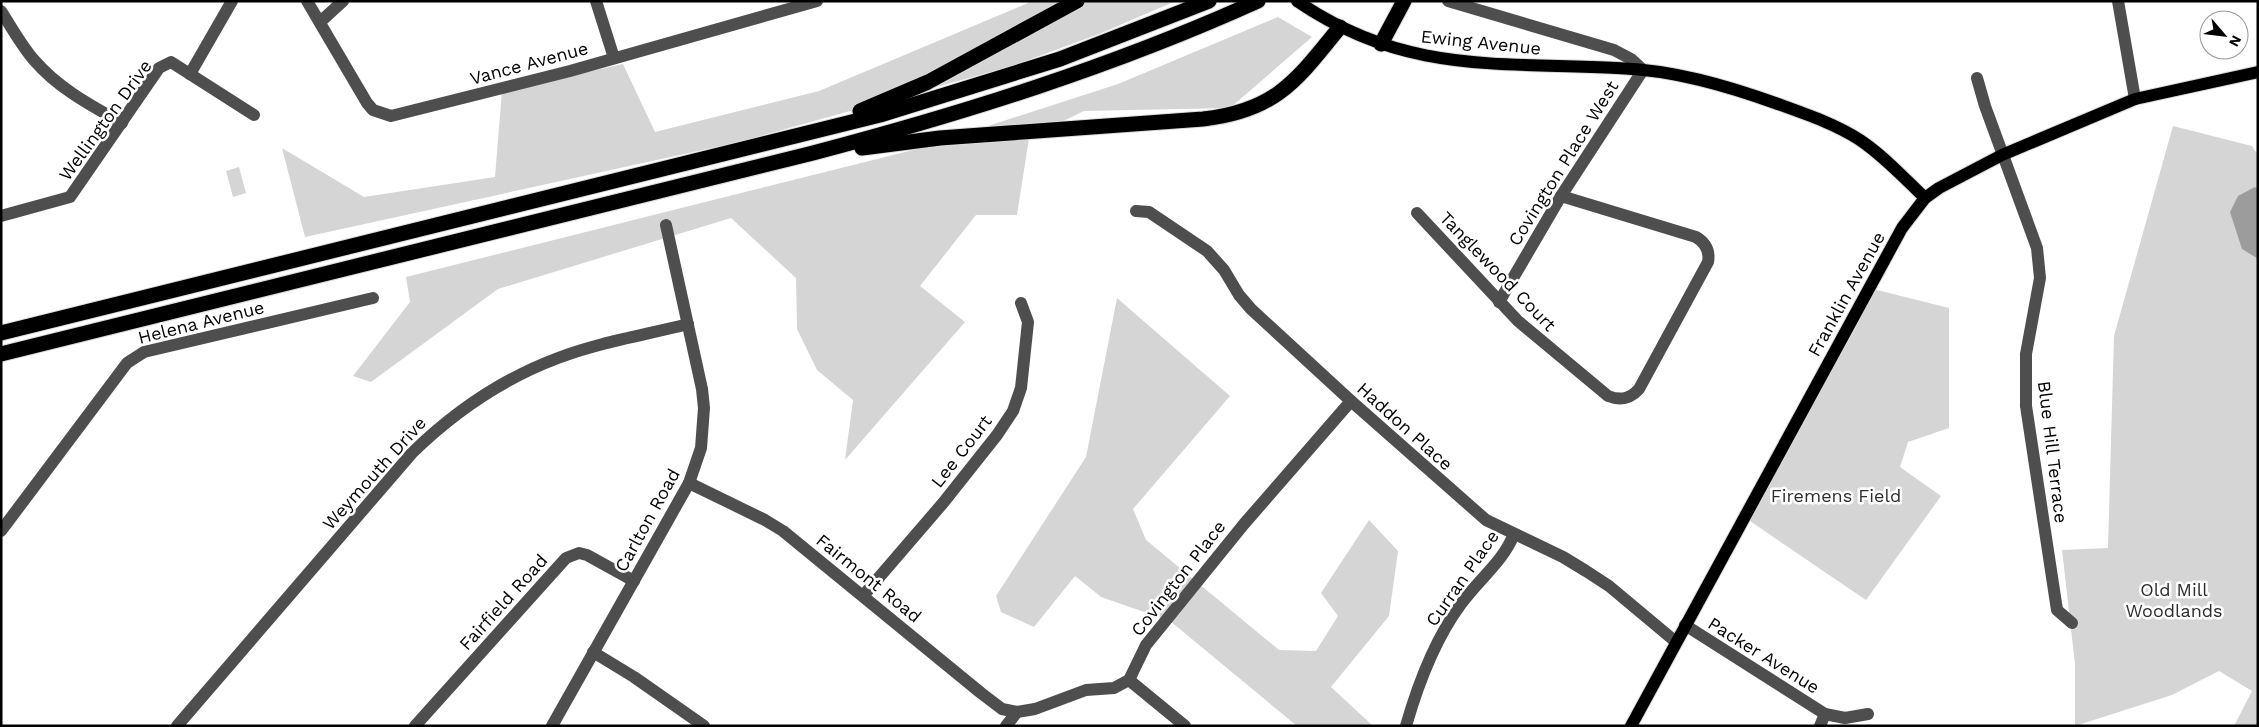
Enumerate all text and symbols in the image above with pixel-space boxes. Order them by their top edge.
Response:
north arrow [2199,10,2249,60]
street label: Ewing Avenue [1420,25,1542,59]
text: N [2226,33,2245,49]
street label: Vance Avenue [468,37,590,89]
street label: Wellington Drive [54,56,156,184]
street label: Covington Place West [1504,76,1623,249]
street label: Tanglewood Court [1436,207,1561,335]
street label: Franklin Avenue [1803,228,1889,360]
street label: Helena Avenue [136,296,266,348]
street label: Haddon Place [1353,378,1457,474]
street label: Blue Hill Terrace [2034,380,2072,524]
street label: Lee Court [926,410,996,491]
street label: Weymouth Drive [318,412,430,534]
street label: Carlton Road [610,465,684,575]
park label: Firemens Field [1771,485,1901,506]
street label: Covington Place [1126,516,1230,640]
street label: Curran Place [1421,526,1503,630]
street label: Fairmont Road [812,529,926,627]
street label: Fairfield Road [455,550,551,654]
park label: Old Mill Woodlands [2125,579,2223,621]
street label: Packer Avenue [1704,612,1824,698]

